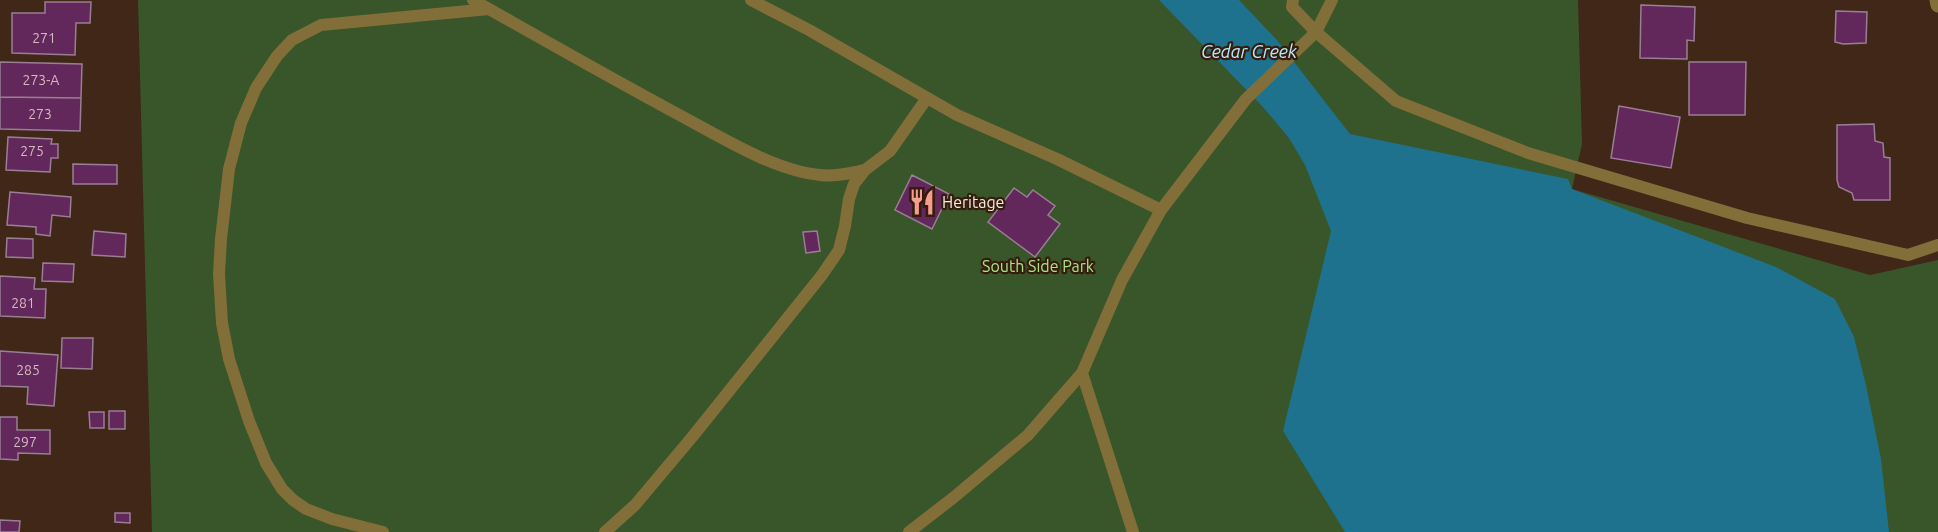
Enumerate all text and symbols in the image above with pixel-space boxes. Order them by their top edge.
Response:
house number: 271 [32,30,56,46]
water label: Cedar Creek [1201,41,1298,61]
house number: 273-A [23,72,59,88]
house number: 273 [28,106,52,122]
house number: 275 [20,143,44,159]
restaurant icon: Heritage [907,187,937,217]
place label: Heritage [942,193,1004,211]
park label: South Side Park [982,257,1094,275]
house number: 281 [11,295,35,311]
house number: 285 [16,362,40,378]
house number: 297 [13,434,37,450]

